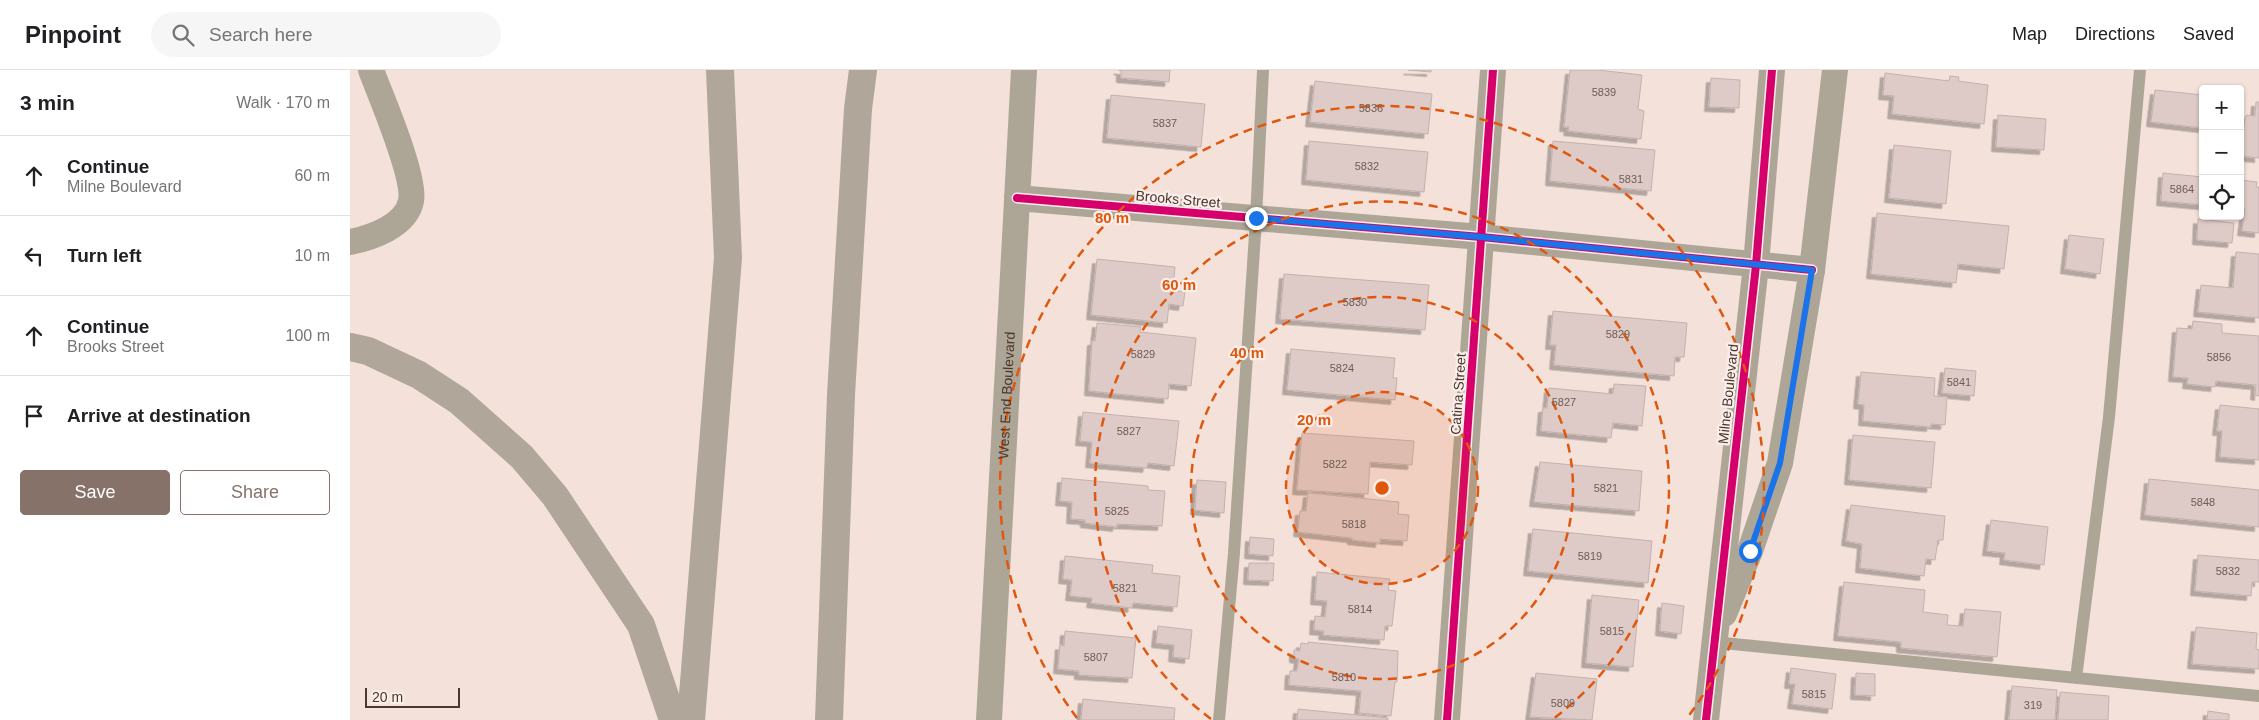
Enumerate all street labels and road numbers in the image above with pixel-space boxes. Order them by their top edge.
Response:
street label: Brooks Street [1135,187,1221,211]
street label: West End Boulevard [995,331,1018,460]
street label: Milne Boulevard [1715,343,1741,445]
street label: Catina Street [1447,353,1469,435]

